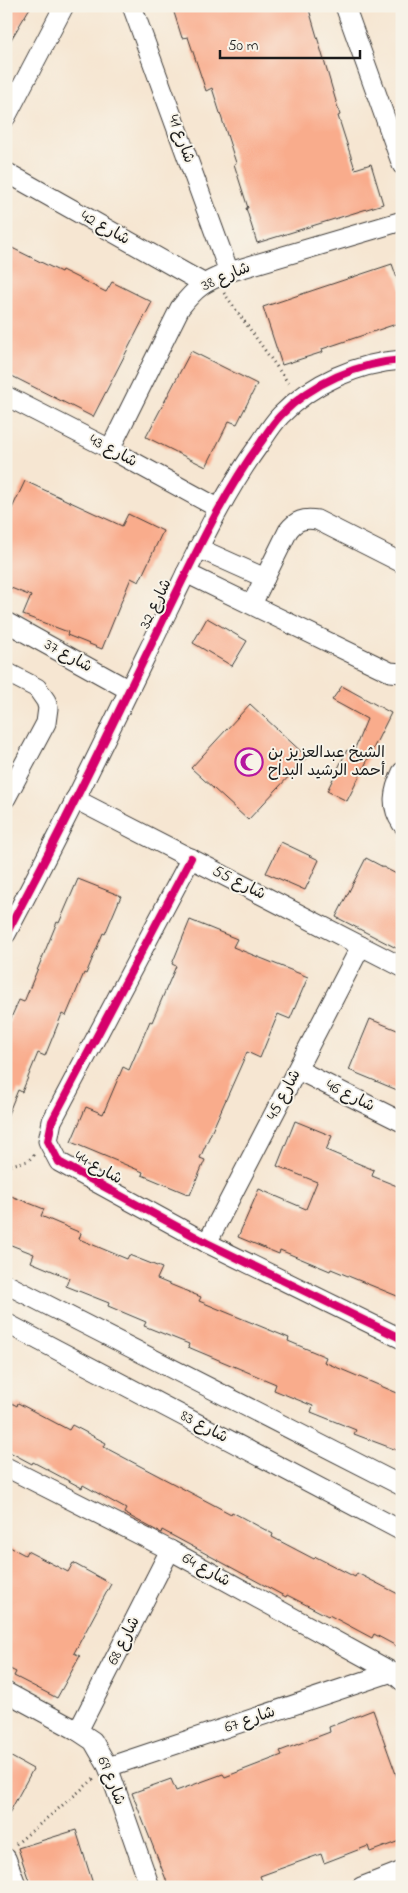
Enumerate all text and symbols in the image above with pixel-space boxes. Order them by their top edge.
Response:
scale bar [220,28,360,60]
text: 50 m [228,35,259,57]
street label: شارع 41 [161,111,201,167]
street label: شارع 42 [76,205,134,251]
street label: شارع 38 [198,256,254,298]
street label: شارع 43 [84,428,142,474]
street label: شارع 32 [134,575,178,633]
street label: شارع 37 [40,633,96,679]
place label: الشيخ عبدالعزيز بن أحمد الرشيد البداح [268,741,385,783]
mosque icon: الشيخ عبدالعزيز بن أحمد الرشيد البداح [234,747,264,777]
street label: شارع 55 [208,859,270,907]
street label: شارع 45 [261,1065,307,1125]
street label: شارع 46 [321,1073,379,1119]
street label: شارع 44 [70,1145,126,1191]
street label: شارع 83 [176,1404,232,1450]
street label: شارع 64 [177,1547,235,1593]
street label: شارع 68 [102,1613,146,1669]
street label: شارع 67 [221,1700,279,1740]
street label: شارع 69 [90,1753,132,1809]

